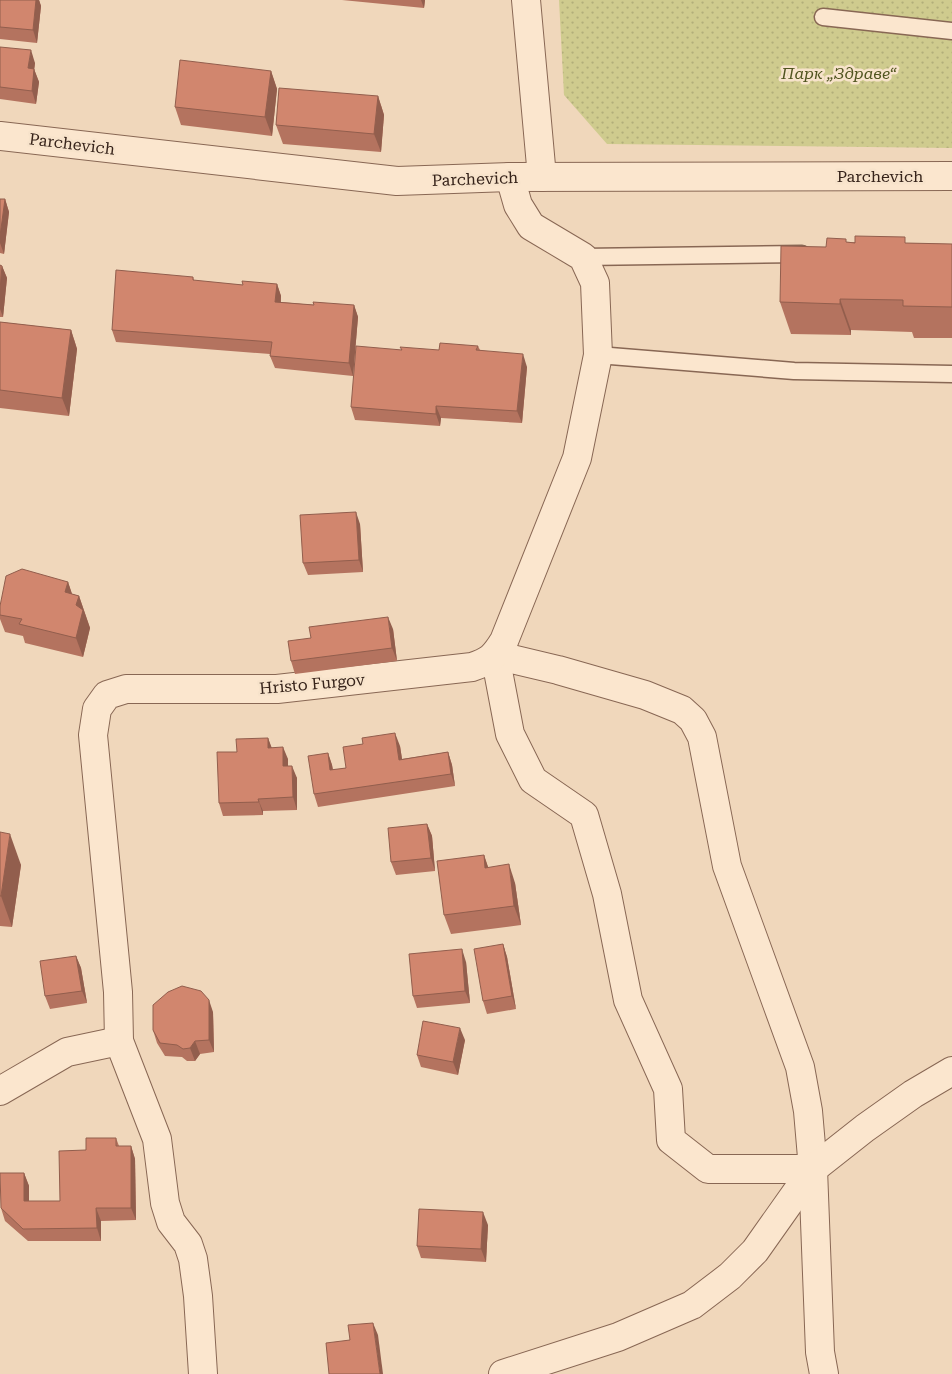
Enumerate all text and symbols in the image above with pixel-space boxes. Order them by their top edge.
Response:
park label: Парк „Здраве“ [780,64,898,83]
street label: Parchevich [28,129,116,159]
street label: Parchevich [837,167,923,186]
street label: Parchevich [431,168,519,190]
street label: Hristo Furgov [258,670,366,698]

